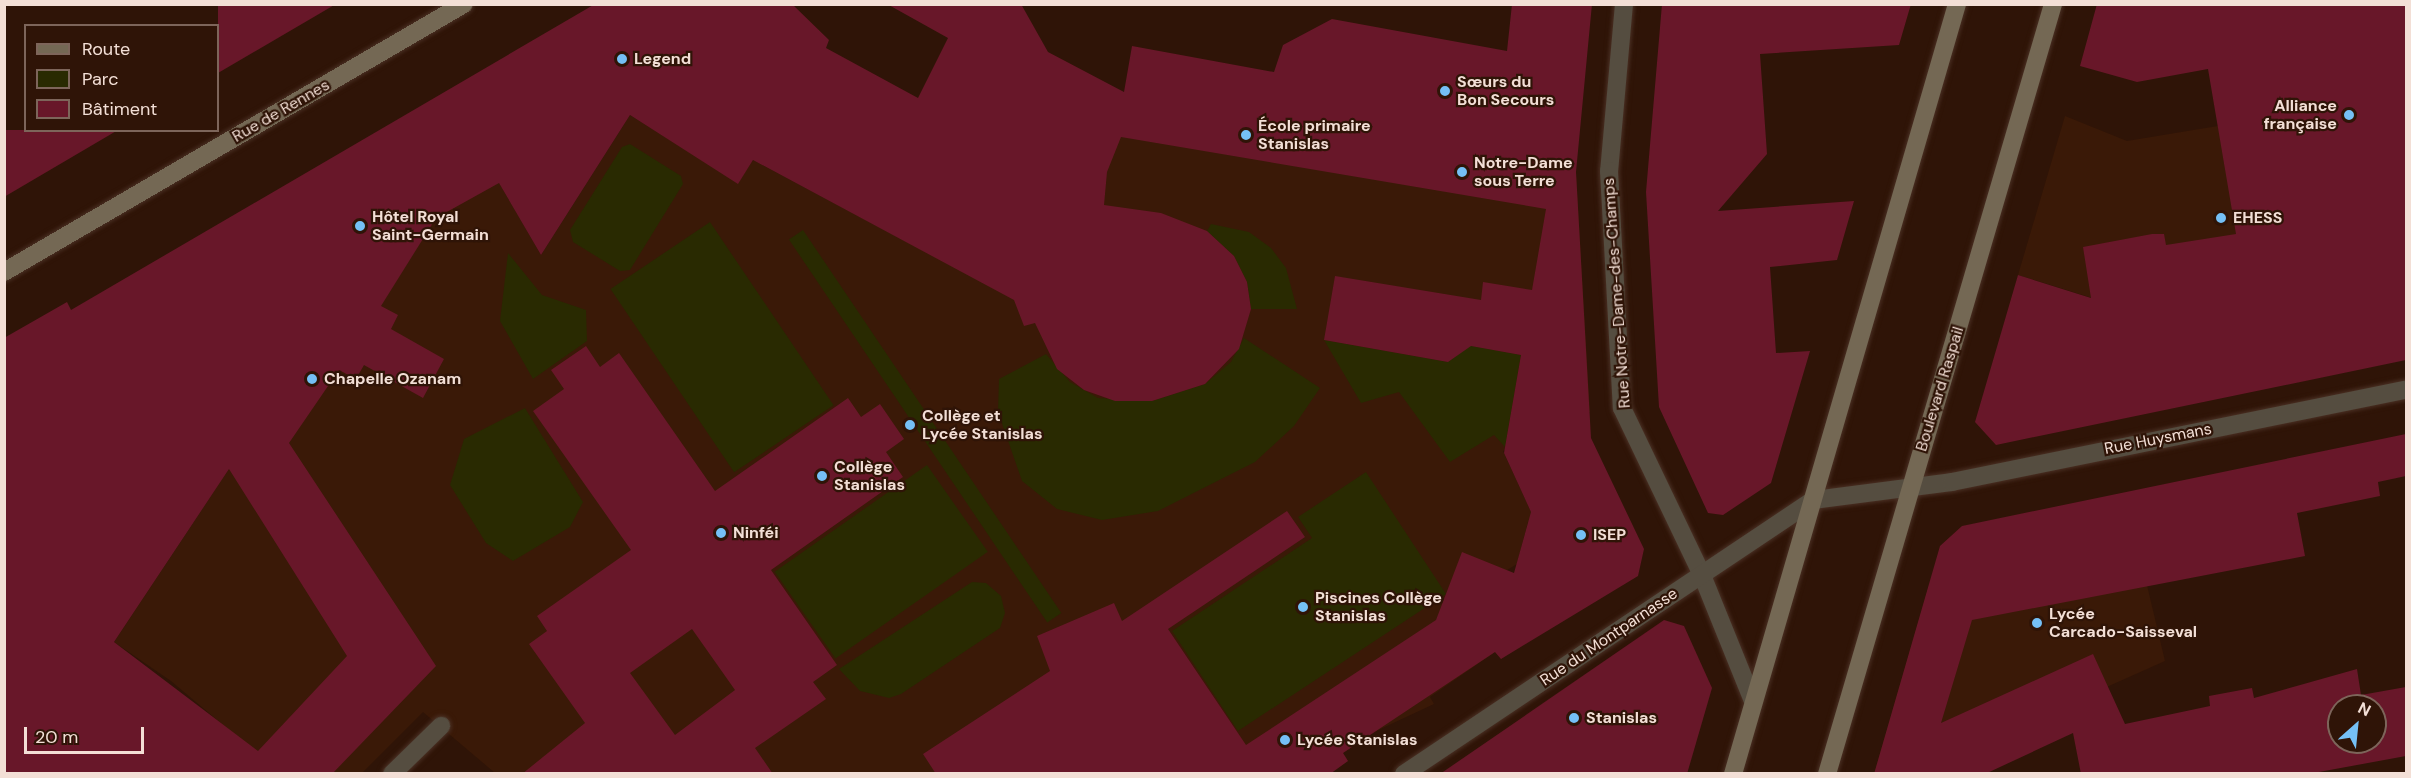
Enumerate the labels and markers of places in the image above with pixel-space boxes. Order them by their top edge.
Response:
place label: Legend [634,49,691,69]
marker: Legend [615,52,629,66]
place label: Sœurs du Bon Secours [1457,72,1554,110]
marker: Sœurs du Bon Secours [1438,84,1452,98]
place label: Alliance française [2264,96,2337,134]
marker: Alliance française [2342,108,2356,122]
place label: École primaire Stanislas [1258,116,1371,154]
marker: École primaire Stanislas [1239,128,1253,142]
place label: Notre-Dame sous Terre [1474,153,1573,191]
marker: Notre-Dame sous Terre [1455,165,1469,179]
place label: Hôtel Royal Saint-Germain [372,207,489,245]
place label: EHESS [2233,208,2282,228]
marker: EHESS [2214,211,2228,225]
marker: Hôtel Royal Saint-Germain [353,219,367,233]
place label: Chapelle Ozanam [324,369,461,389]
marker: Chapelle Ozanam [305,372,319,386]
place label: Collège et Lycée Stanislas [922,406,1042,444]
marker: Collège et Lycée Stanislas [903,418,917,432]
place label: Collège Stanislas [834,457,905,495]
marker: Collège Stanislas [815,469,829,483]
place label: Ninféi [733,523,779,543]
place label: ISEP [1593,525,1626,545]
marker: Ninféi [714,526,728,540]
marker: ISEP [1574,528,1588,542]
place label: Piscines Collège Stanislas [1315,588,1442,626]
marker: Piscines Collège Stanislas [1296,600,1310,614]
place label: Lycée Carcado-Saisseval [2049,604,2197,642]
marker: Lycée Carcado-Saisseval [2030,616,2044,630]
place label: Stanislas [1586,708,1657,728]
marker: Stanislas [1567,711,1581,725]
place label: Lycée Stanislas [1297,730,1417,750]
marker: Lycée Stanislas [1278,733,1292,747]

